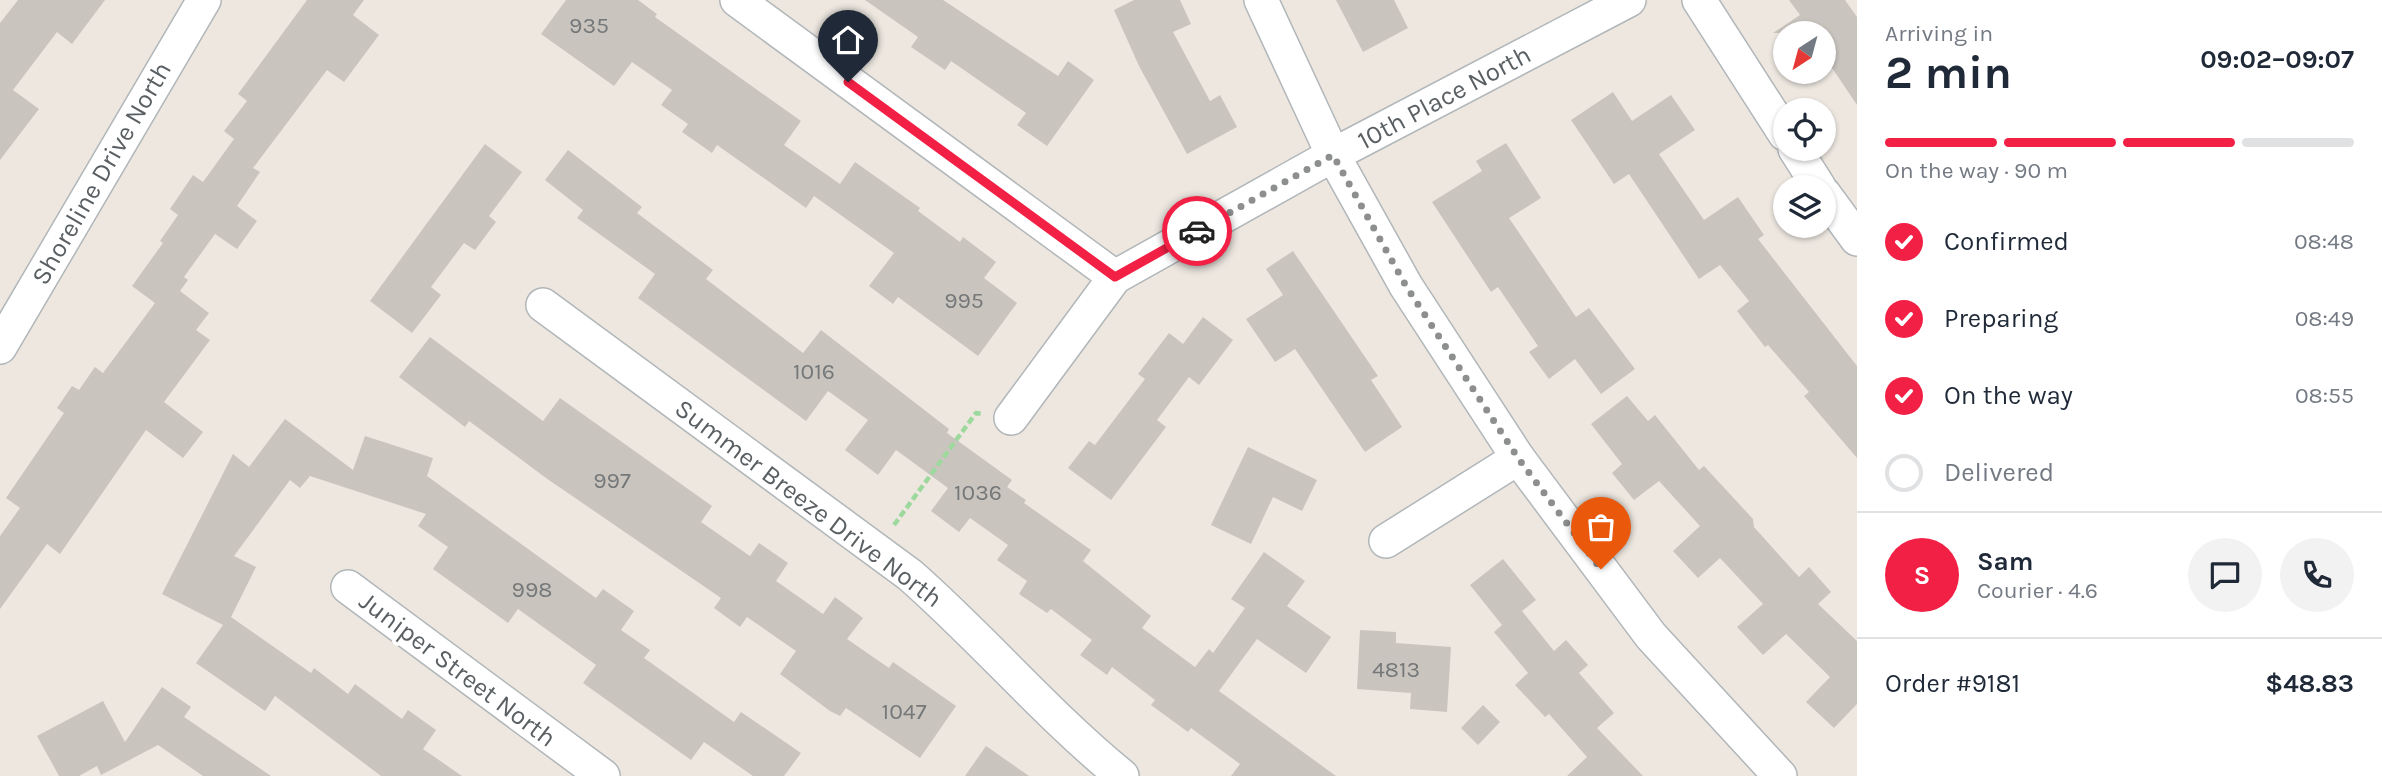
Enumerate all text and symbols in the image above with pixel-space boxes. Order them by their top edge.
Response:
pin [818,10,878,82]
house number: 935 [569,12,609,39]
text: Arriving in [1885,20,1993,47]
icon: home [829,21,867,59]
north arrow [1773,21,1836,84]
map controls [1773,21,1836,238]
street label: 10th Place North [1352,39,1536,156]
text: 09:02–09:07 [2200,44,2354,75]
text: 2 min [1885,46,2012,100]
street label: Shoreline Drive North [25,56,178,290]
button: locate [1773,98,1836,161]
text: On the way · 90 m [1885,157,2068,184]
button: layers [1773,175,1836,238]
courier [1162,196,1232,266]
icon: car [1178,212,1216,250]
icon: check [1885,223,1923,261]
text: Confirmed [1944,226,2069,257]
text: 08:48 [2294,228,2354,255]
house number: 995 [944,287,984,314]
icon: check [1885,300,1923,338]
text: Preparing [1944,303,2058,334]
text: 08:49 [2295,305,2354,332]
house number: 1016 [793,358,835,385]
icon: check [1885,377,1923,415]
text: On the way [1944,380,2073,411]
text: 08:55 [2295,382,2354,409]
street label: Summer Breeze Drive North [669,393,949,614]
text: Delivered [1944,457,2054,488]
house number: 997 [593,467,631,494]
house number: 1036 [954,479,1002,506]
pin [1571,497,1631,569]
icon: bag [1582,508,1620,546]
button: chat [2188,538,2262,612]
button: phone [2280,538,2354,612]
text: Sam [1977,546,2033,577]
text: S [1914,560,1930,591]
house number: 998 [512,576,552,603]
text: Courier · 4.6 [1977,577,2098,604]
street label: Juniper Street North [353,585,562,753]
house number: 4813 [1372,656,1420,683]
text: Order #9181 [1885,668,2020,699]
text: $48.83 [2265,668,2354,699]
house number: 1047 [882,698,927,725]

